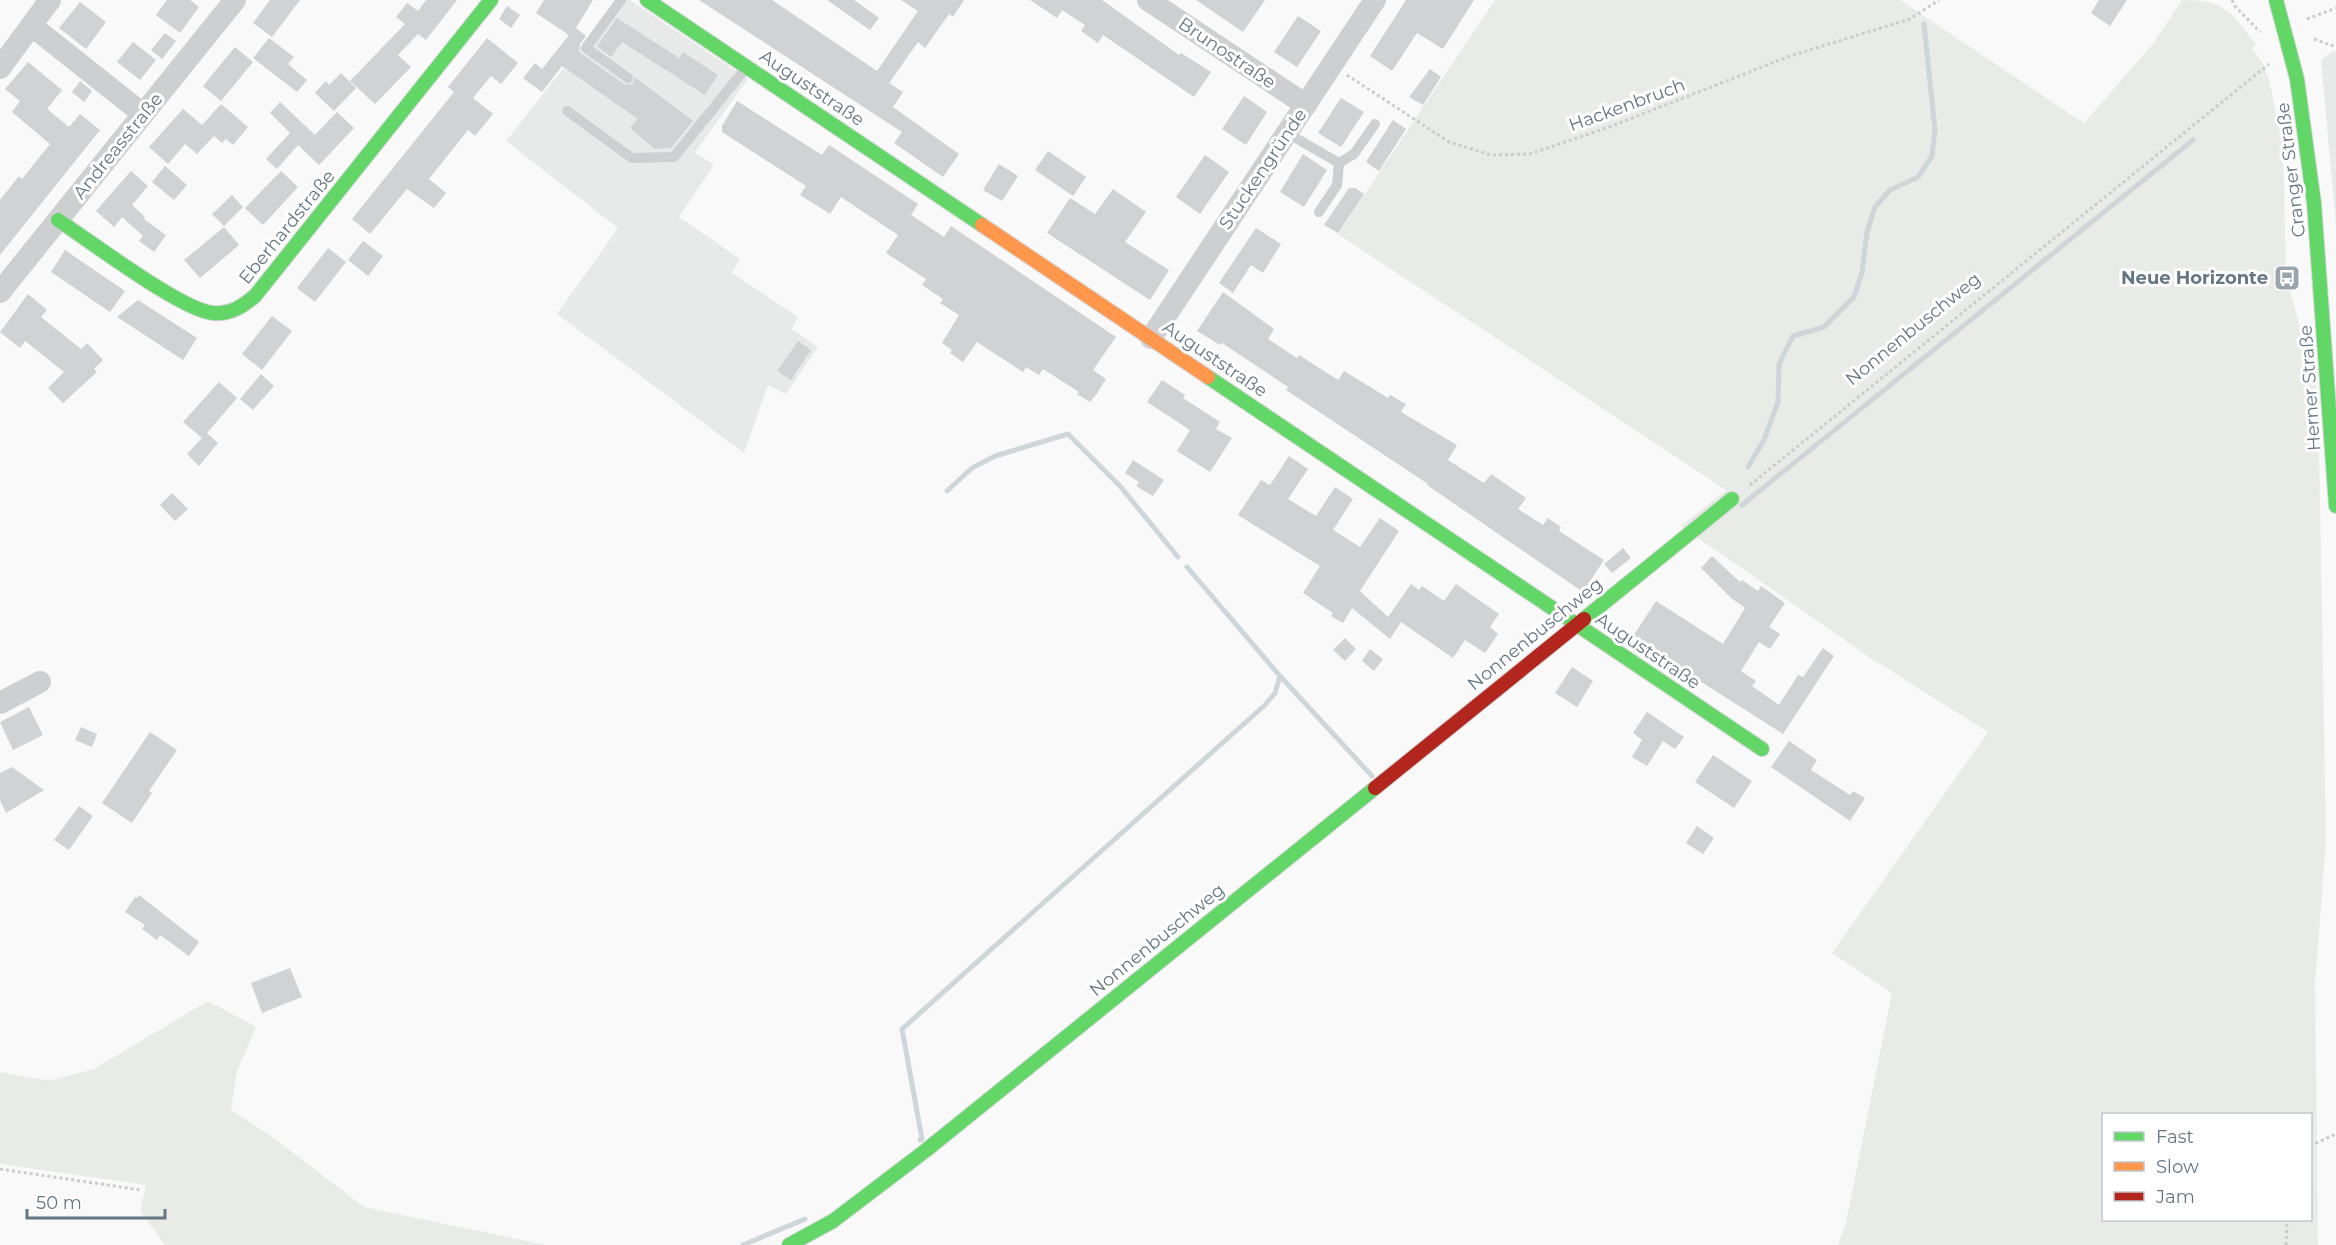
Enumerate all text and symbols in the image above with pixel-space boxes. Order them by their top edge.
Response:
street label: Brunostraße [1174,12,1280,94]
street label: Auguststraße [756,45,869,131]
street label: Hackenbruch [1566,74,1688,136]
street label: Andreasstraße [68,88,168,204]
street label: Cranger Straße [2272,101,2310,239]
street label: Stuckengründe [1215,104,1312,234]
street label: Eberhardstraße [234,165,340,288]
bus stop icon: Neue Horizonte [2272,263,2302,293]
place label: Neue Horizonte [2121,267,2268,289]
street label: Nonnenbuschweg [1841,268,1985,390]
street label: Auguststraße [1159,316,1272,402]
street label: Herner Straße [2295,324,2325,452]
street label: Nonnenbuschweg [1463,573,1607,695]
street label: Auguststraße [1592,608,1705,694]
street label: Nonnenbuschweg [1085,879,1229,1001]
legend [2102,1113,2312,1221]
text: Fast [2156,1126,2194,1148]
text: Slow [2156,1156,2199,1178]
scale bar [27,1182,165,1220]
text: Jam [2155,1186,2195,1208]
text: 50 m [36,1192,82,1214]

